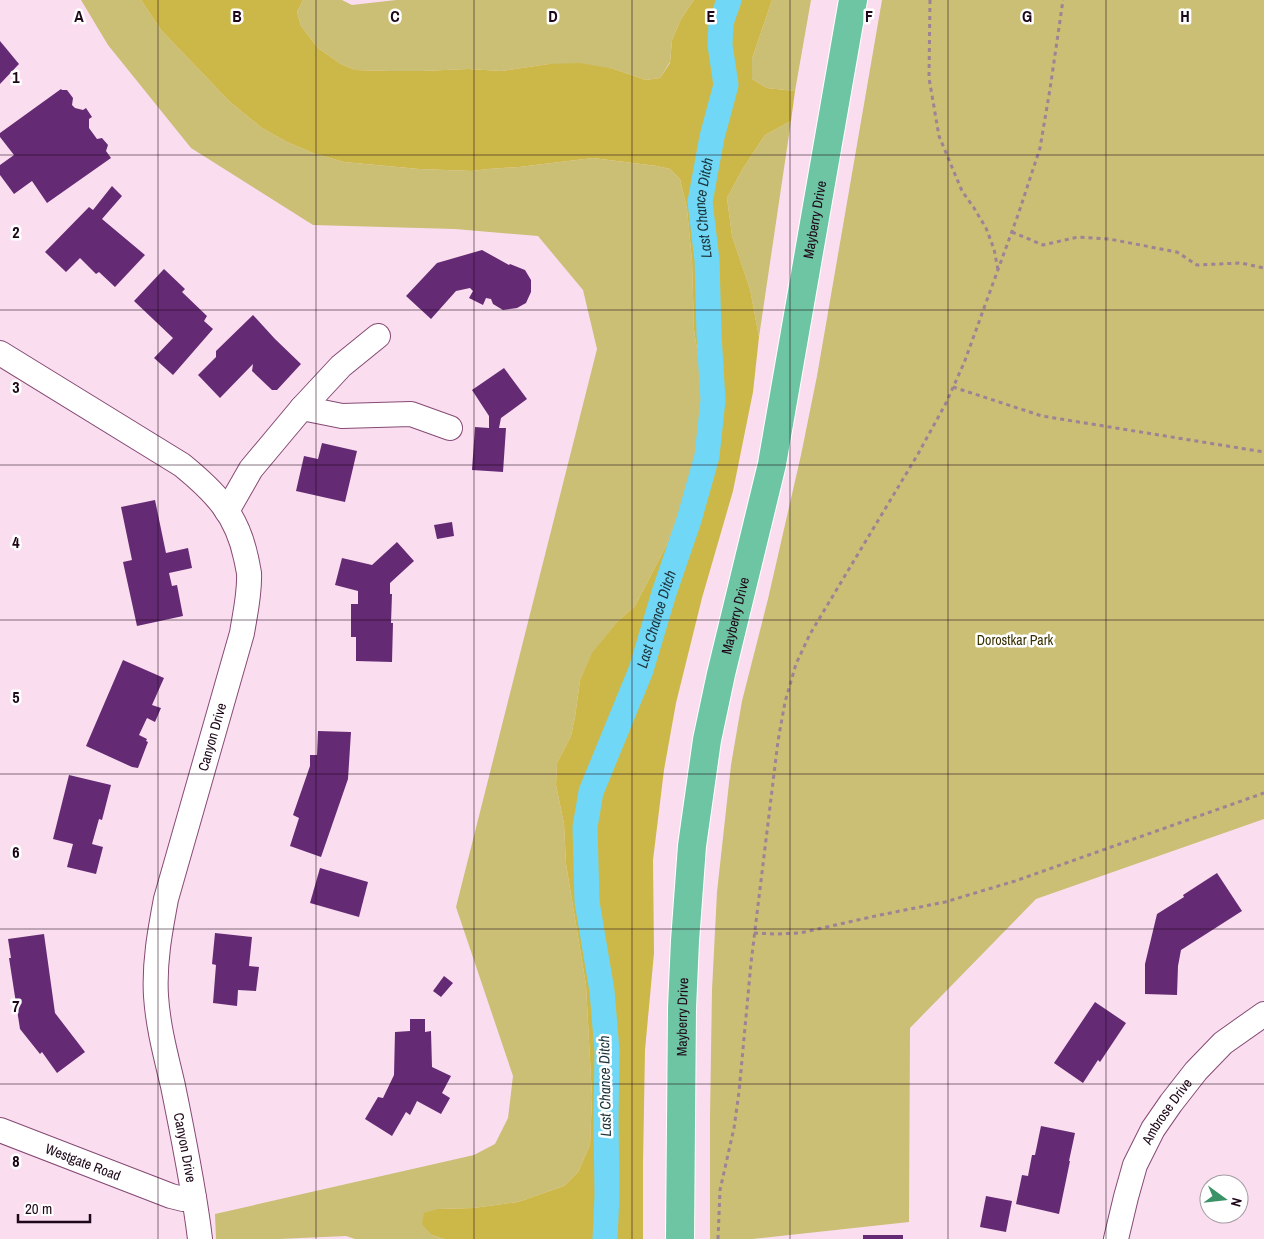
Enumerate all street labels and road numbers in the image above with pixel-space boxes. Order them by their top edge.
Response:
street label: Mayberry Drive [799,179,830,260]
street label: Mayberry Drive [717,575,753,656]
street label: Canyon Drive [194,701,230,773]
street label: Mayberry Drive [673,977,692,1056]
street label: Ambrose Drive [1137,1075,1196,1148]
street label: Canyon Drive [170,1111,200,1184]
street label: Westgate Road [43,1139,123,1185]

